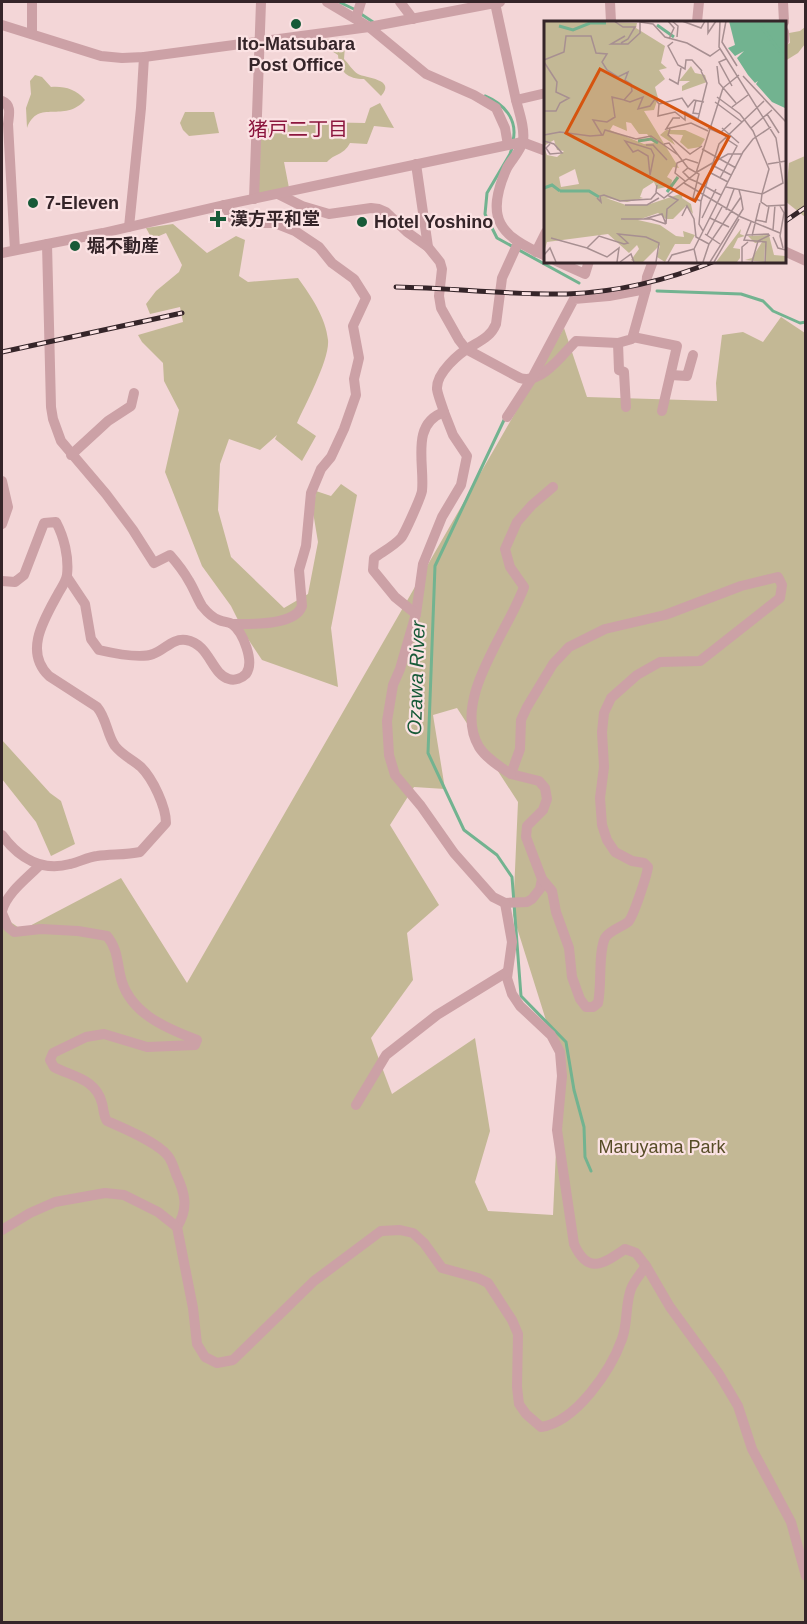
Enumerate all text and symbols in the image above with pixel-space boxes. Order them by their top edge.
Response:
marker: Ito-Matsubara Post Office [289,17,303,31]
inset map [544,21,786,262]
place label: Ito-Matsubara Post Office [237,34,356,75]
district label: 猪戸二丁目 [248,118,348,140]
place label: 7-Eleven [45,193,119,213]
marker: 7-Eleven [26,196,40,210]
place label: 漢方平和堂 [230,209,320,229]
marker: 漢方平和堂 [211,212,225,226]
place label: Hotel Yoshino [374,212,493,232]
marker: Hotel Yoshino [355,215,369,229]
place label: 堀不動産 [87,236,159,256]
marker: 堀不動産 [68,239,82,253]
water label: Ozawa River [403,619,429,736]
park label: Maruyama Park [598,1137,727,1157]

